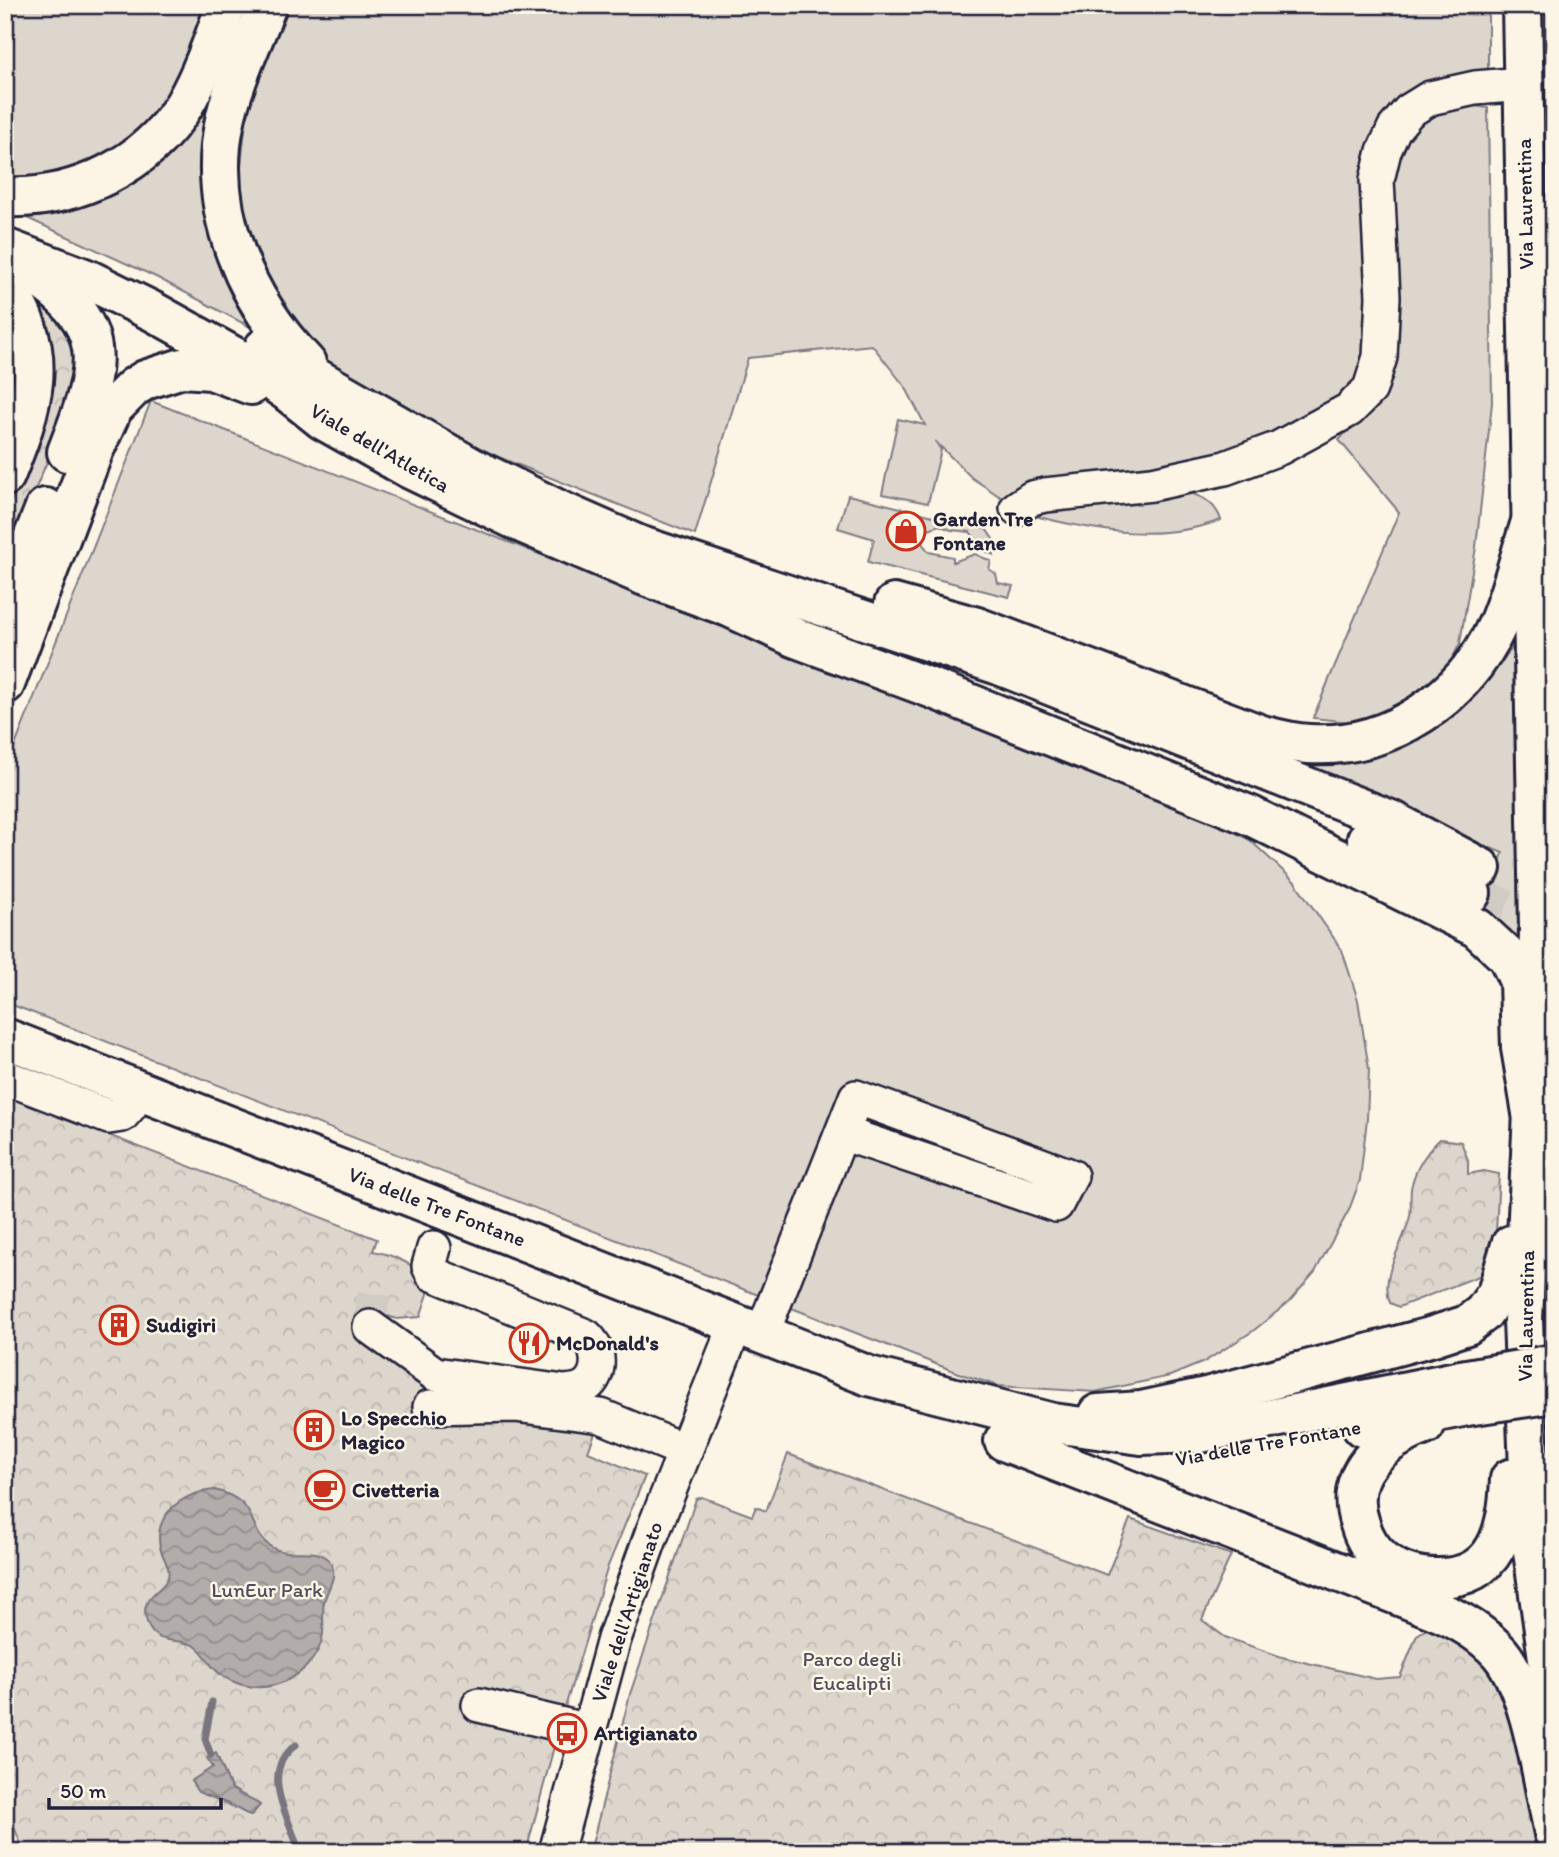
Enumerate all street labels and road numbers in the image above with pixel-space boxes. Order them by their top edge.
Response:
street label: Via Laurentina [1511,138,1538,270]
street label: Viale dell'Atletica [306,398,455,498]
street label: Via delle Tre Fontane [345,1161,529,1252]
street label: Via Laurentina [1512,1250,1539,1382]
street label: Via delle Tre Fontane [1173,1414,1363,1471]
street label: Viale dell'Artigianato [586,1518,668,1705]

